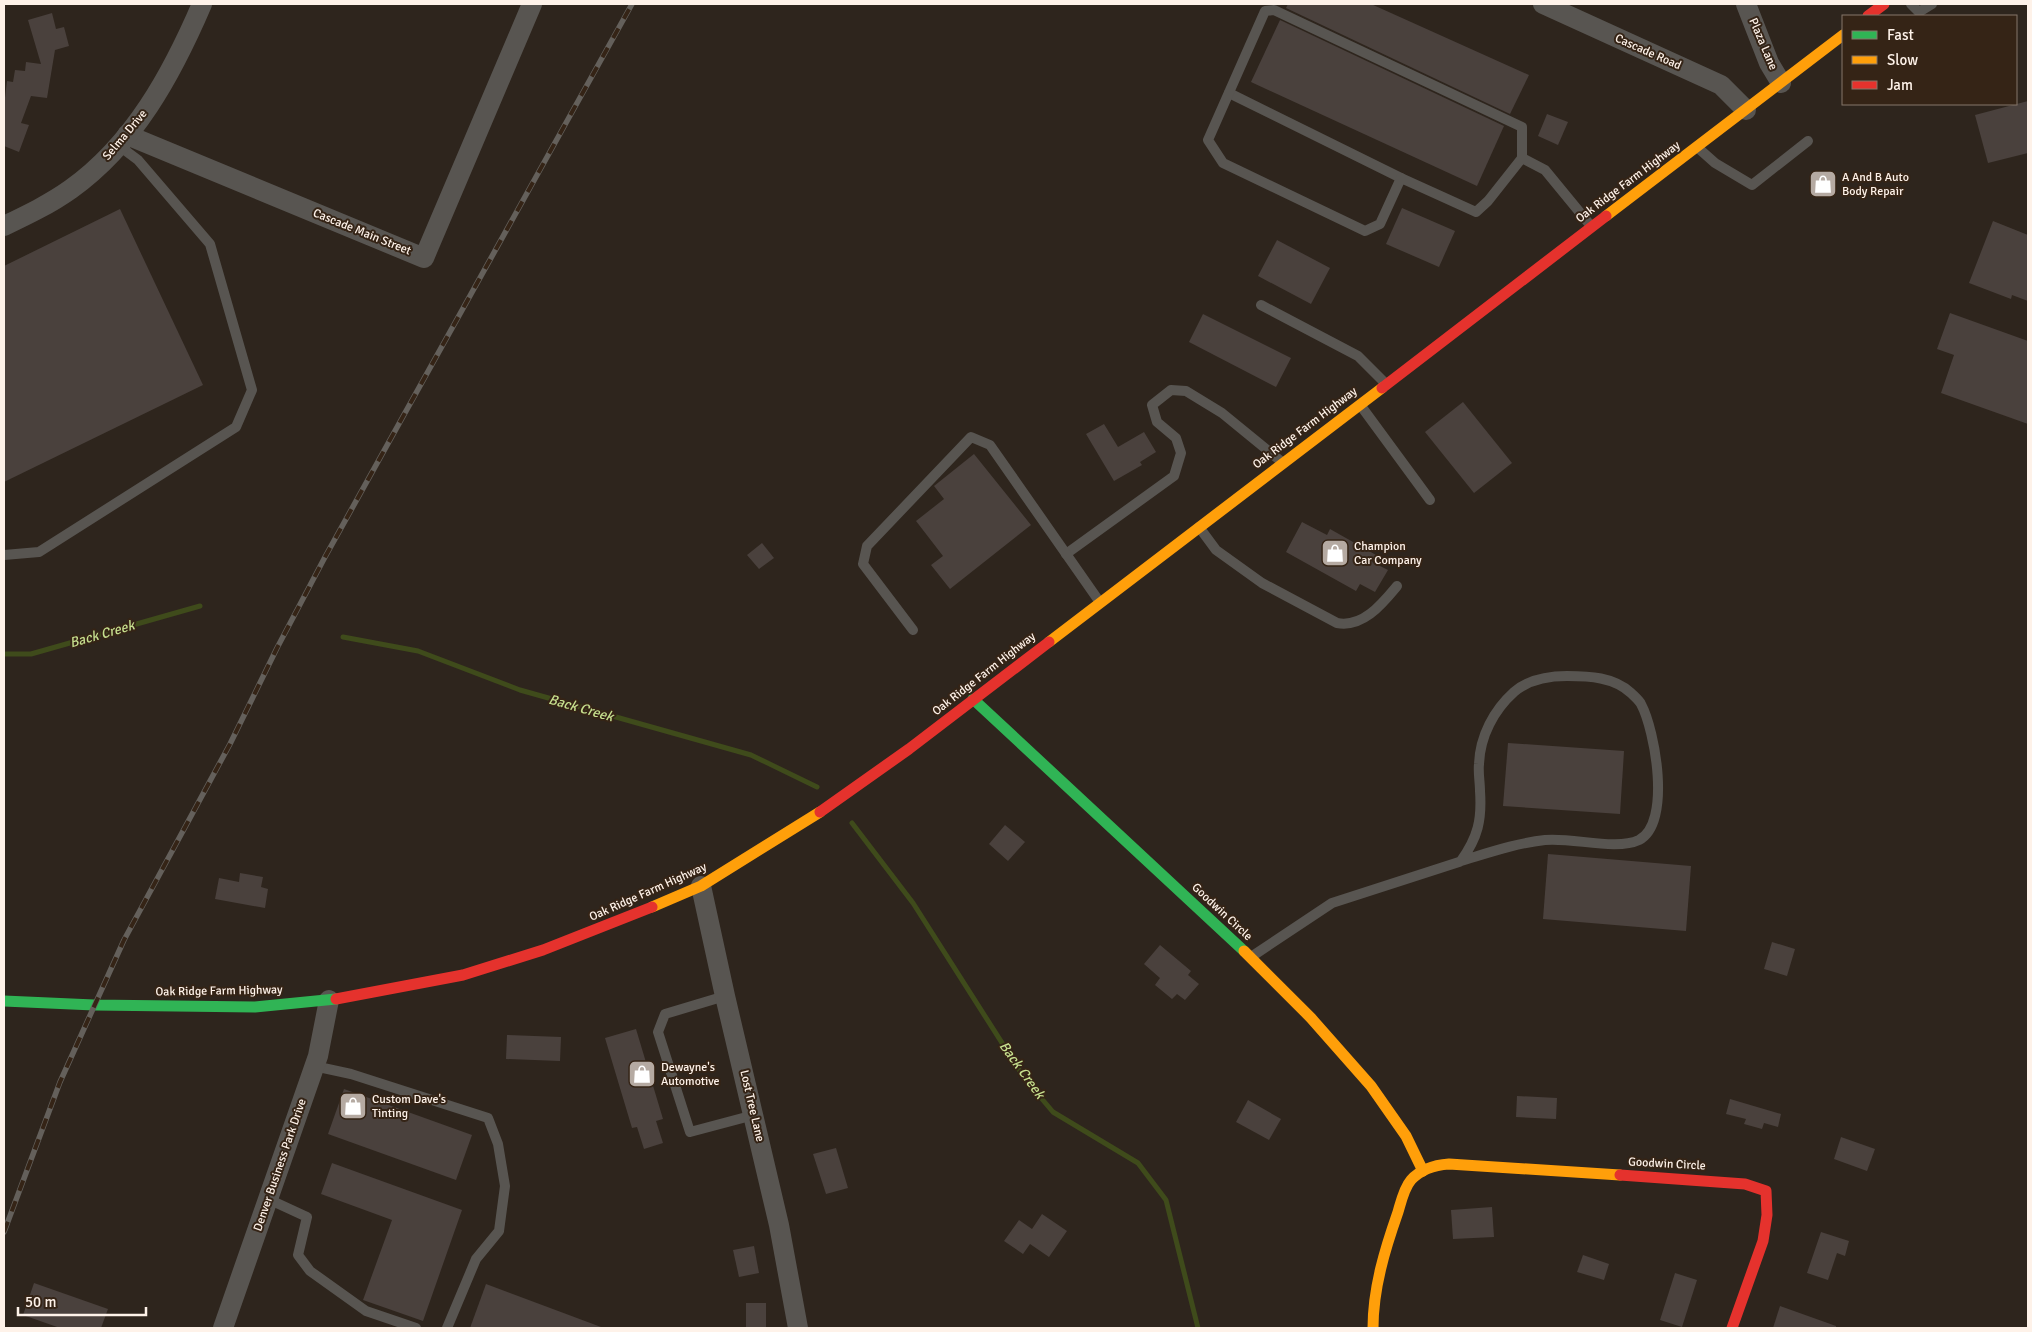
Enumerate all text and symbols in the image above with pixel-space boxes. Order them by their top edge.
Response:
legend [1842,15,2017,105]
street label: Plaza Lane [1745,16,1781,72]
text: Fast [1887,26,1914,44]
street label: Cascade Road [1613,31,1683,73]
text: Slow [1887,51,1918,69]
text: Jam [1887,76,1913,94]
street label: Selma Drive [100,107,150,163]
street label: Oak Ridge Farm Highway [1573,138,1684,226]
shop icon: A And B Auto Body Repair [1808,169,1838,199]
place label: A And B Auto Body Repair [1842,170,1909,199]
street label: Cascade Main Street [311,205,413,259]
street label: Oak Ridge Farm Highway [1250,384,1361,472]
shop icon: Champion Car Company [1320,538,1350,568]
place label: Champion Car Company [1354,539,1422,568]
water label: Back Creek [68,616,138,651]
street label: Oak Ridge Farm Highway [929,629,1039,719]
water label: Back Creek [547,691,617,726]
street label: Oak Ridge Farm Highway [587,859,709,925]
street label: Goodwin Circle [1189,880,1255,944]
street label: Oak Ridge Farm Highway [155,982,283,1000]
water label: Back Creek [996,1038,1050,1104]
shop icon: Dewayne's Automotive [627,1059,657,1089]
place label: Dewayne's Automotive [661,1060,720,1089]
street label: Lost Tree Lane [736,1069,768,1143]
shop icon: Custom Dave's Tinting [338,1091,368,1121]
place label: Custom Dave's Tinting [372,1092,446,1121]
street label: Denver Business Park Drive [250,1097,310,1233]
street label: Goodwin Circle [1628,1154,1706,1174]
scale bar [18,1284,145,1316]
text: 50 m [25,1293,56,1311]

